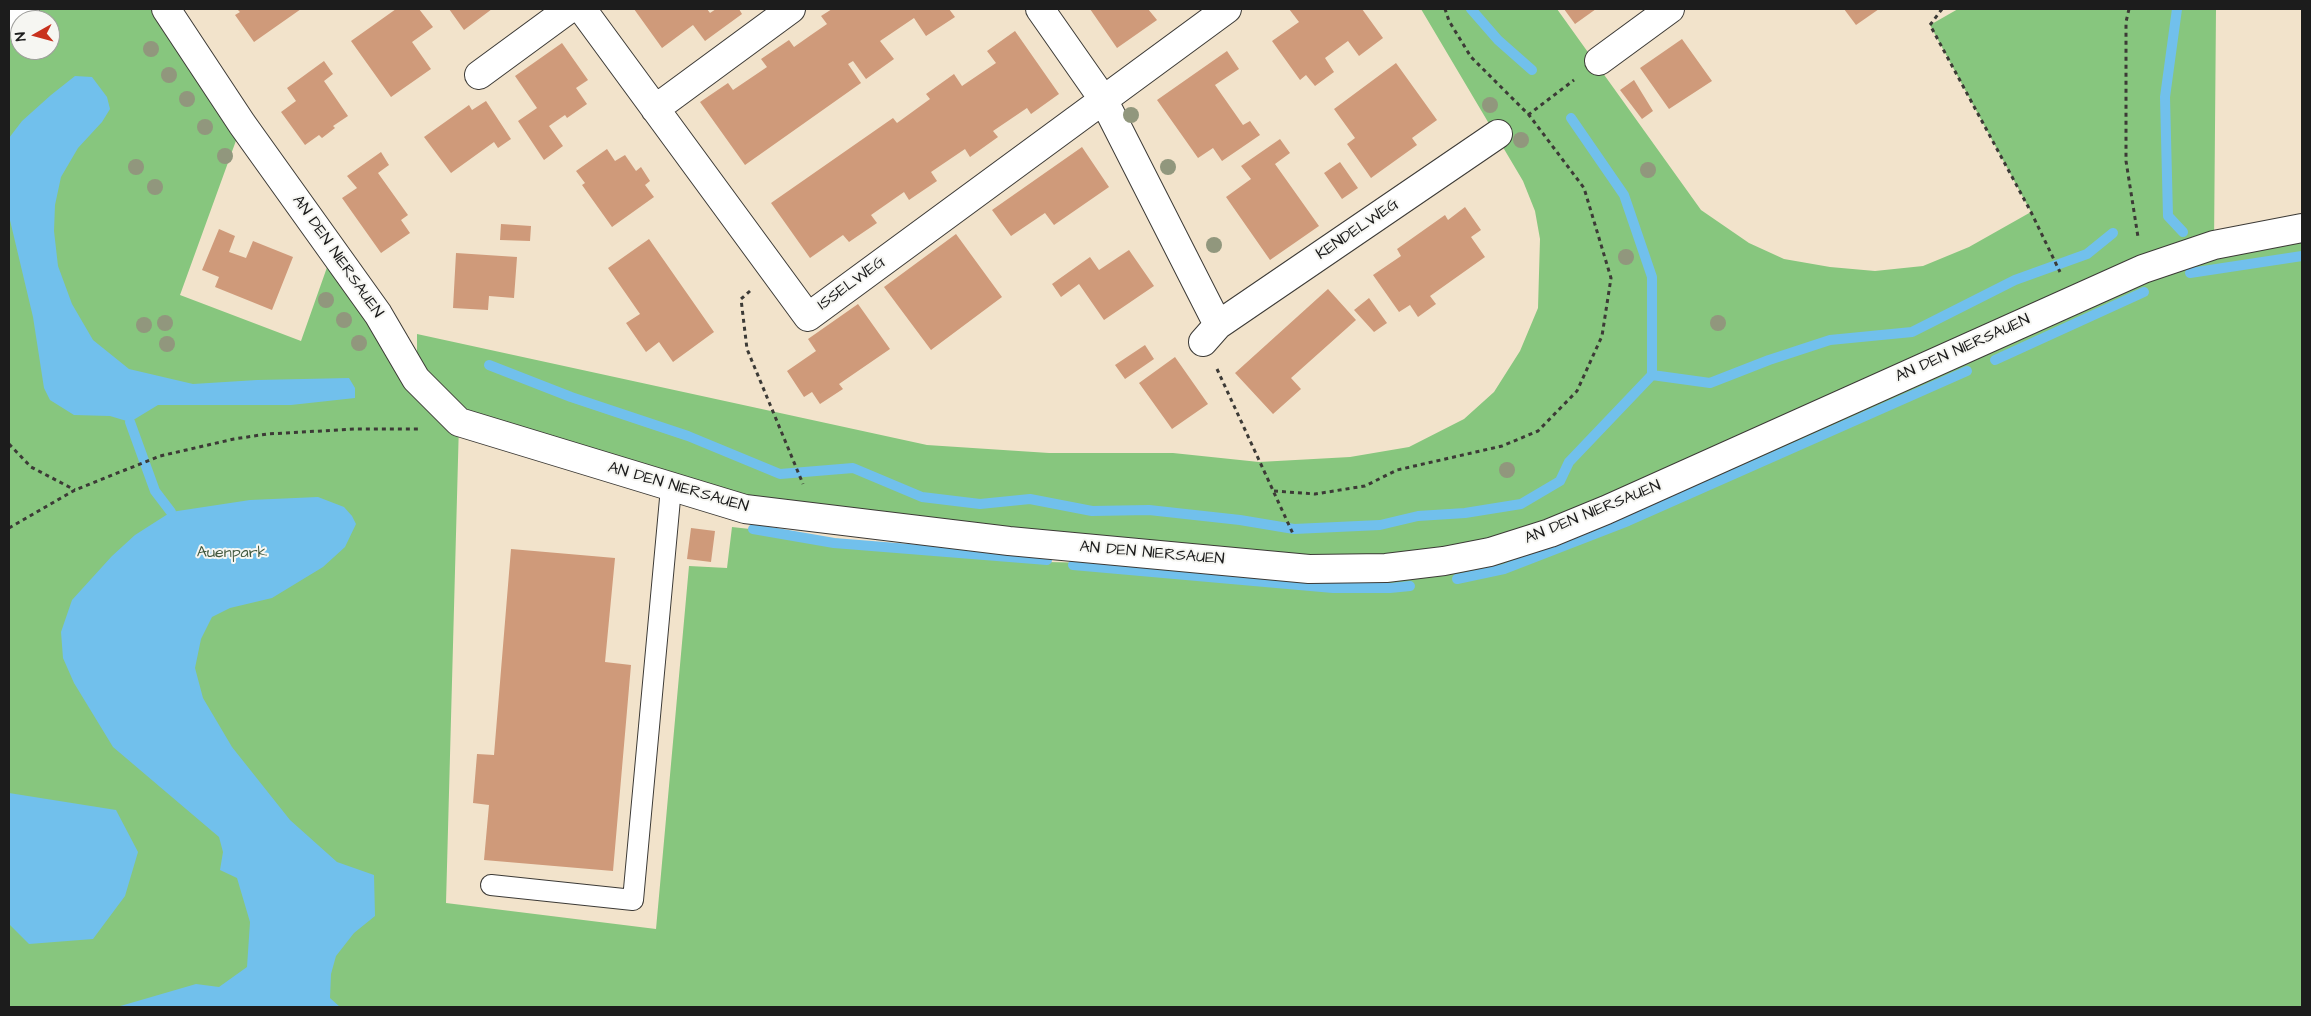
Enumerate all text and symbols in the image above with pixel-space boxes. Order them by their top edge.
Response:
north arrow [10,10,60,60]
text: N [11,31,32,42]
street label: AN DEN NIERSAUEN [287,192,387,322]
street label: KENDELWEG [1313,195,1403,265]
street label: ISSELWEG [814,253,890,315]
street label: AN DEN NIERSAUEN [1893,311,2033,387]
street label: AN DEN NIERSAUEN [606,459,750,517]
street label: AN DEN NIERSAUEN [1522,477,1664,549]
street label: AN DEN NIERSAUEN [1079,538,1225,570]
park label: Auenpark [197,544,267,564]

